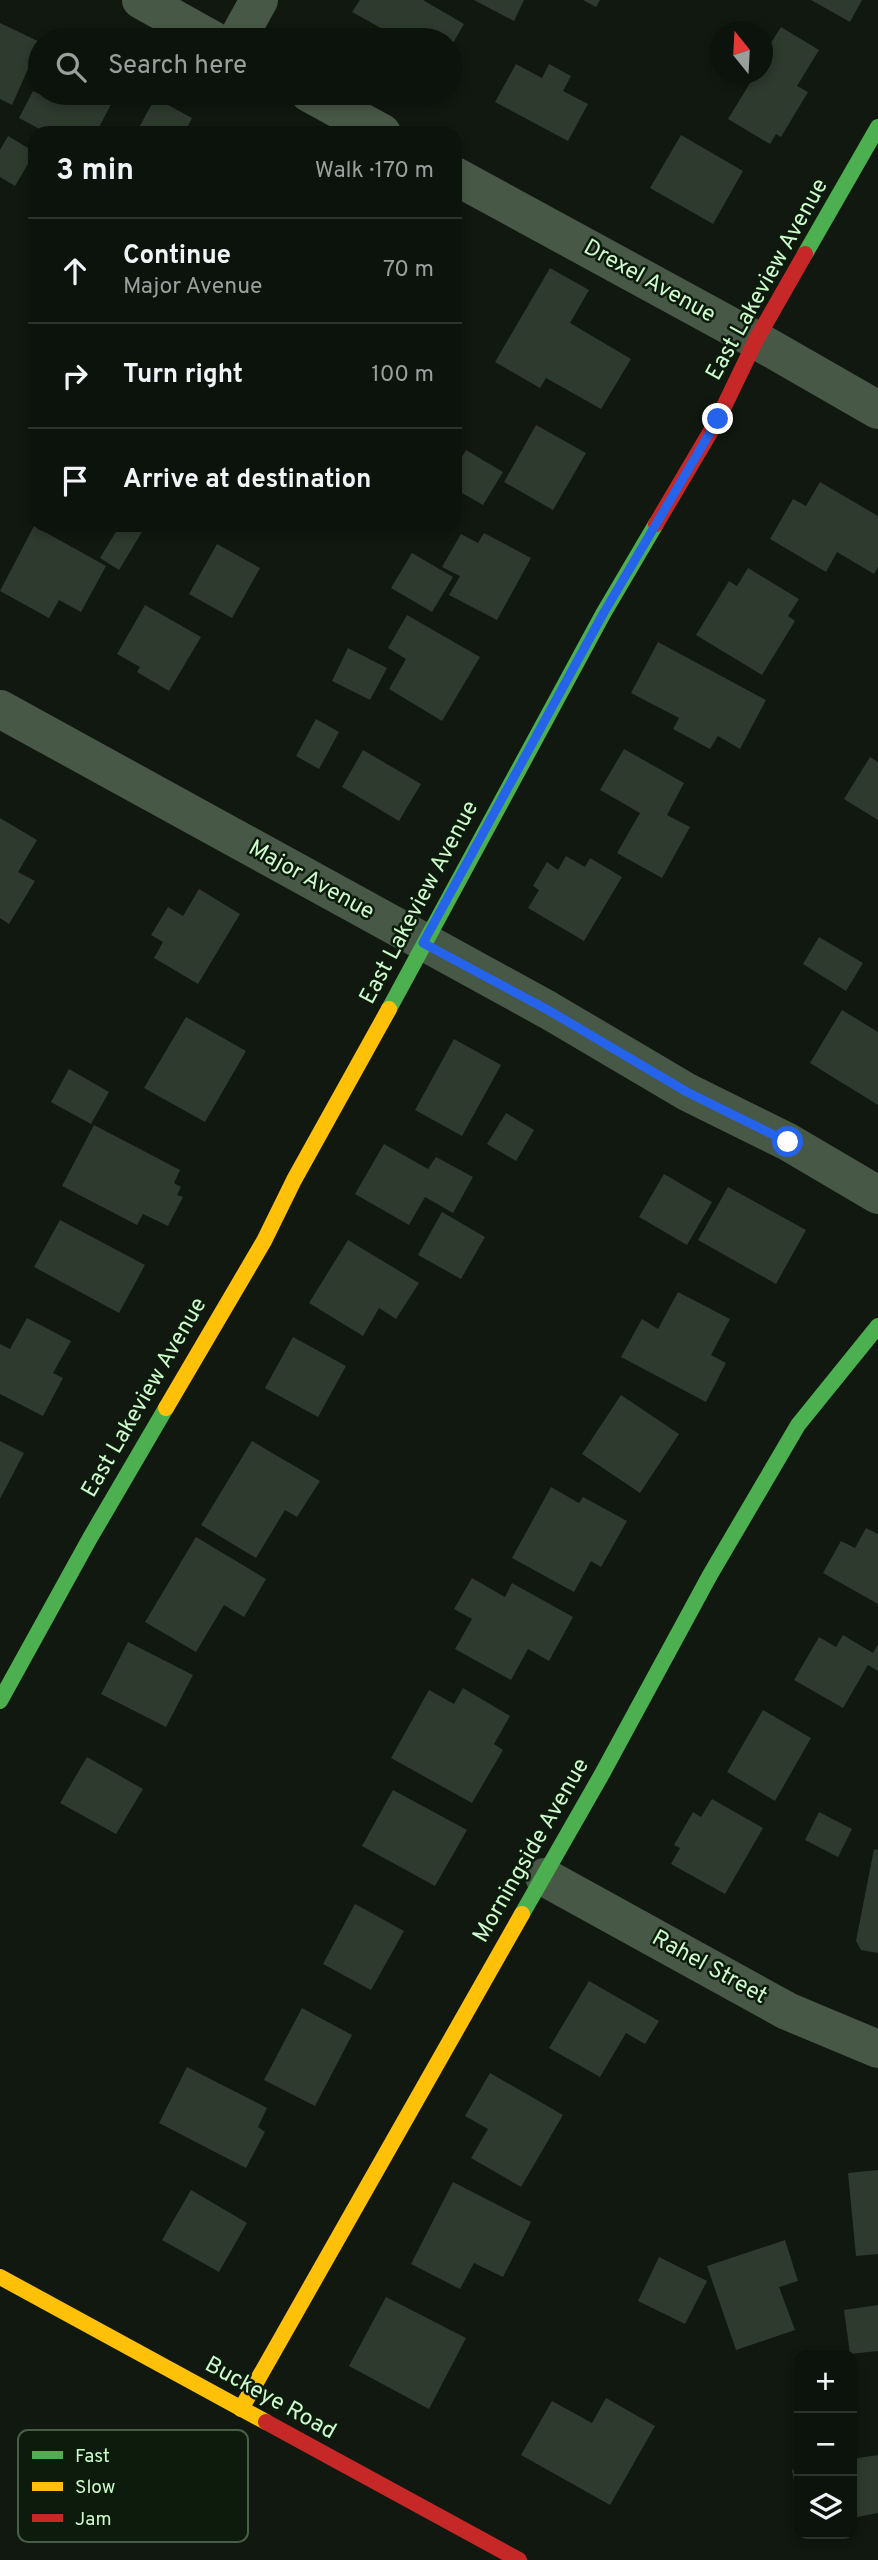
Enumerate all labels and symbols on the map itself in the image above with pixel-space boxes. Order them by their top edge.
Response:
north arrow [710,21,773,84]
street label: East Lakeview Avenue [700,174,836,386]
street label: Drexel Avenue [578,234,720,330]
route end [702,403,733,434]
street label: East Lakeview Avenue [354,796,486,1010]
street label: Major Avenue [243,835,379,927]
route start [772,1126,803,1157]
street label: East Lakeview Avenue [76,1293,214,1503]
street label: Morningside Avenue [467,1753,597,1949]
street label: Rahel Street [646,1924,772,2012]
street label: Buckeye Road [199,2351,341,2447]
legend [18,2430,248,2542]
text: Fast [75,2445,110,2469]
text: Slow [75,2476,115,2500]
text: Jam [75,2508,112,2532]

